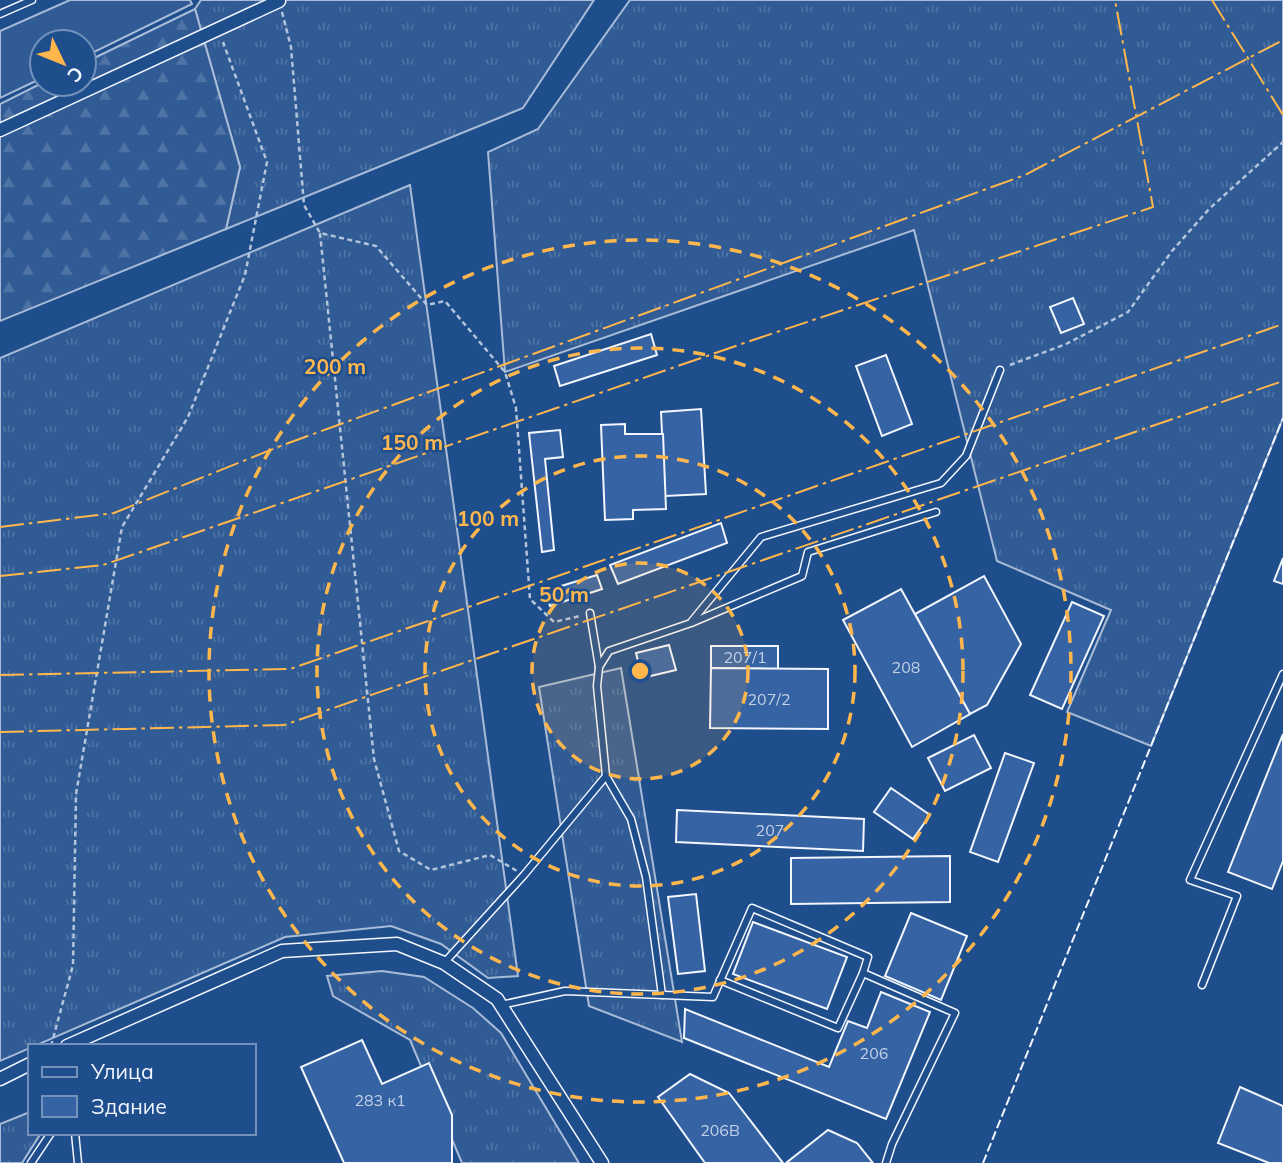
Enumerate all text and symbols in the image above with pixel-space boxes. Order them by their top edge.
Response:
north arrow [28,28,98,98]
text: С [62,62,89,88]
text: 200 m [304,353,366,379]
text: 150 m [381,429,443,455]
text: 100 m [457,505,519,531]
text: 50 m [539,581,589,607]
house number: 207/1 [724,647,766,667]
house number: 208 [892,657,920,677]
centre of rings [628,659,652,683]
house number: 207/2 [748,689,790,709]
house number: 207 [756,820,784,840]
house number: 206 [860,1043,888,1063]
legend [28,1044,256,1135]
text: Улица [90,1058,154,1084]
house number: 283 к1 [354,1090,406,1110]
text: Здание [91,1093,167,1119]
house number: 206В [700,1120,740,1140]

